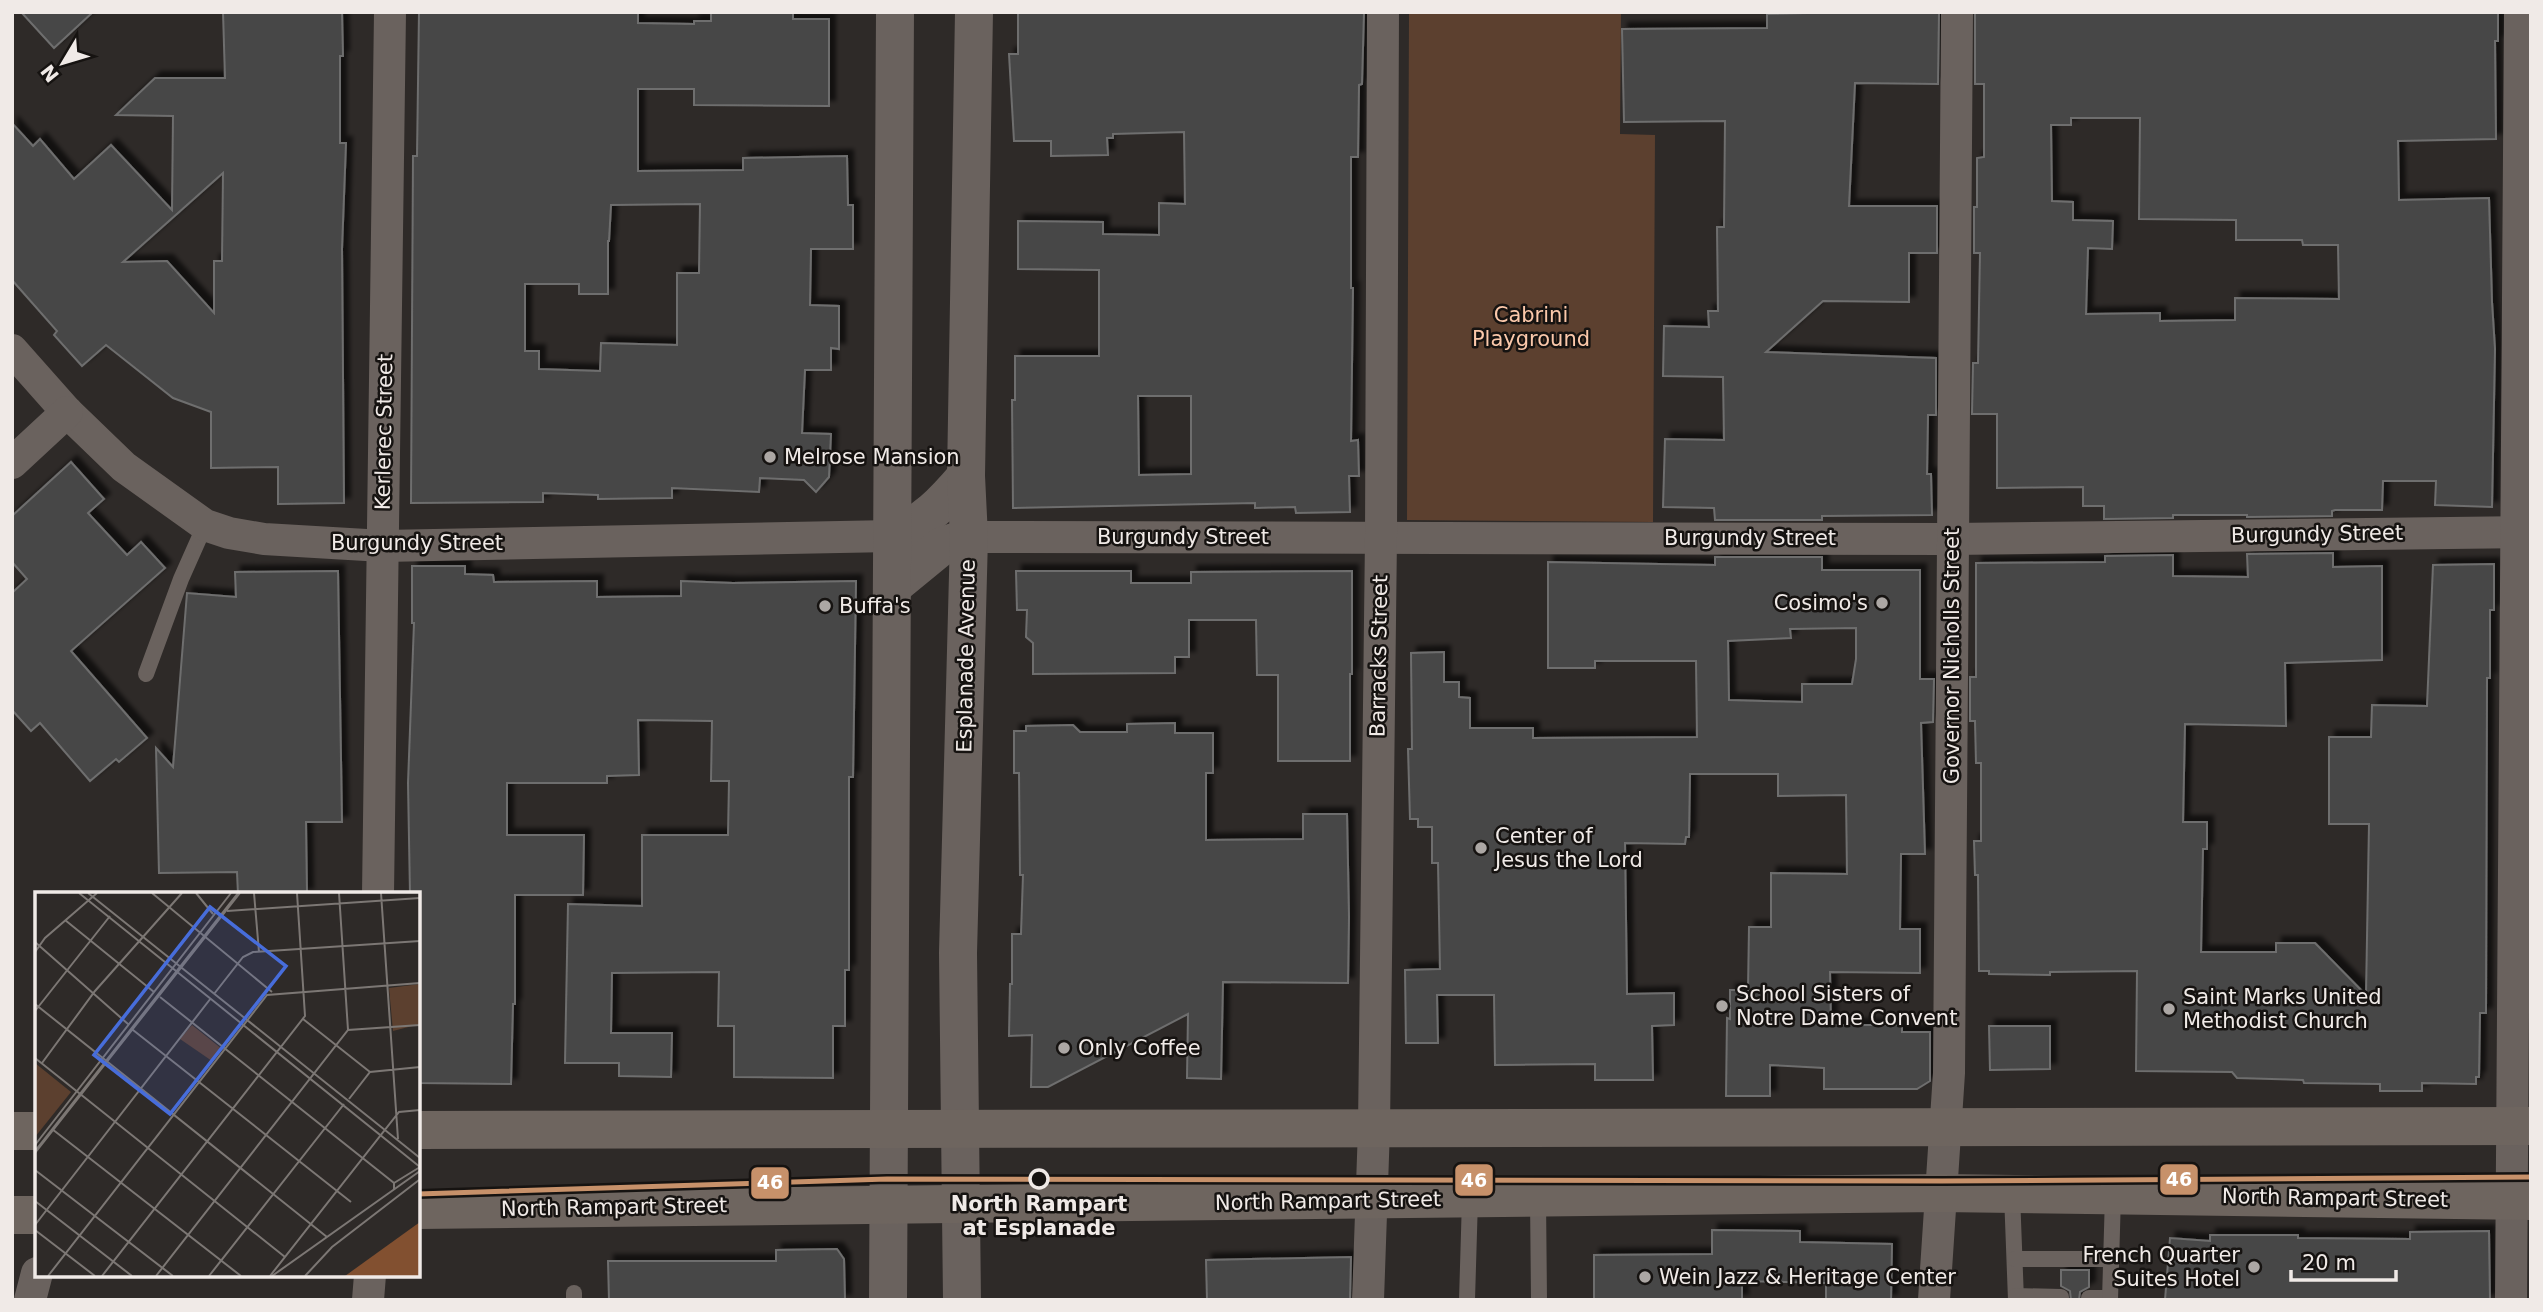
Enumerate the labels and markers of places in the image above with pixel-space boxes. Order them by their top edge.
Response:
place label: Melrose Mansion [784,445,960,469]
marker: Melrose Mansion [762,449,778,465]
place label: Cosimo's [1774,591,1868,615]
place label: Buffa's [839,594,911,618]
marker: Cosimo's [1874,595,1890,611]
marker: Buffa's [817,598,833,614]
place label: Center of Jesus the Lord [1493,824,1643,872]
marker: Center of Jesus the Lord [1473,840,1489,856]
place label: School Sisters of Notre Dame Convent [1736,982,1957,1030]
place label: Saint Marks United Methodist Church [2183,985,2382,1033]
marker: School Sisters of Notre Dame Convent [1714,998,1730,1014]
marker: Saint Marks United Methodist Church [2161,1001,2177,1017]
place label: Only Coffee [1078,1036,1201,1060]
marker: Only Coffee [1056,1040,1072,1056]
marker: North Rampart at Esplanade [1029,1169,1049,1189]
place label: North Rampart at Esplanade [951,1192,1127,1240]
place label: French Quarter Suites Hotel [2082,1243,2240,1291]
marker: French Quarter Suites Hotel [2246,1259,2262,1275]
place label: Wein Jazz & Heritage Center [1659,1265,1956,1289]
marker: Wein Jazz & Heritage Center [1637,1269,1653,1285]

